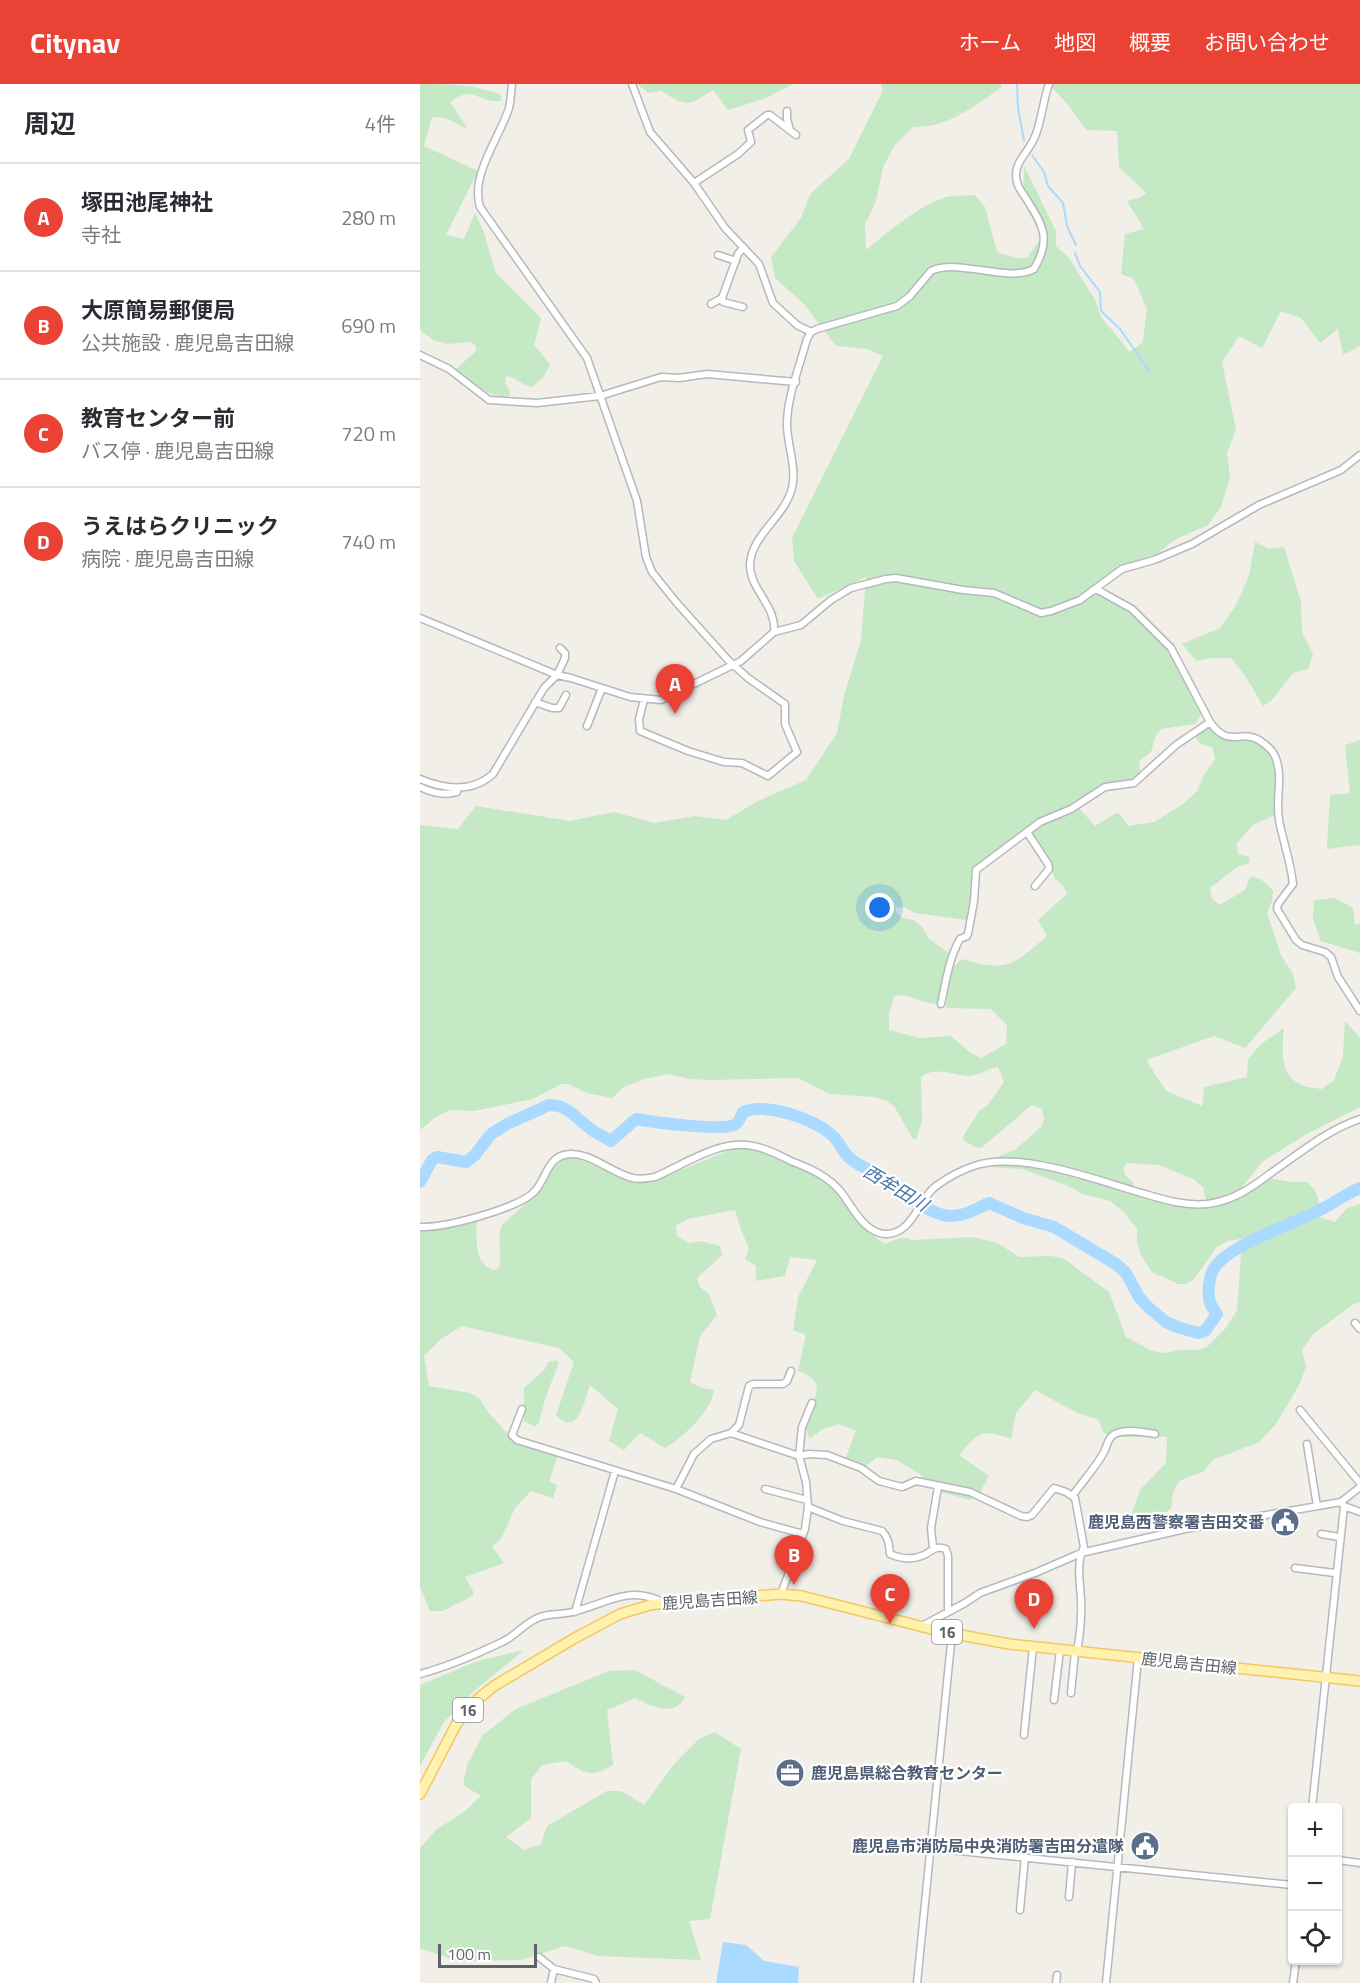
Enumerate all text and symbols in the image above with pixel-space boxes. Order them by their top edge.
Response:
text: Citynav [30,21,120,64]
text: ホーム [959,26,1021,58]
text: 地図 [1054,26,1096,58]
text: 概要 [1129,26,1171,58]
text: お問い合わせ [1204,26,1330,58]
text: 周辺 [24,104,76,143]
text: 4件 [365,108,396,139]
text: 塚田池尾神社 [81,185,213,219]
text: A [37,202,50,233]
text: 280 m [341,202,396,233]
text: 寺社 [81,219,121,250]
text: 大原簡易郵便局 [81,293,235,327]
text: B [37,310,50,341]
text: 690 m [341,310,396,341]
text: 公共施設 · 鹿児島吉田線 [81,327,294,358]
text: 教育センター前 [81,401,235,435]
text: C [38,418,49,449]
text: 720 m [341,418,396,449]
text: バス停 · 鹿児島吉田線 [81,435,274,466]
text: うえはらクリニック [81,509,279,543]
text: D [37,526,50,557]
text: 740 m [341,526,396,557]
text: 病院 · 鹿児島吉田線 [81,543,254,574]
pin: A [656,664,694,714]
your location [865,893,894,922]
water label: 西牟田川 [858,1158,936,1219]
public building icon: 鹿児島西警察署吉田交番 [1269,1506,1301,1538]
place label: 鹿児島西警察署吉田交番 [1088,1510,1264,1534]
pin: B [774,1536,814,1585]
pin: C [870,1574,910,1624]
pin: D [1014,1580,1054,1629]
street label: 鹿児島吉田線 [661,1585,759,1615]
road number: 16 [932,1620,962,1644]
street label: 鹿児島吉田線 [1140,1646,1238,1680]
road number: 16 [453,1698,483,1722]
office icon: 鹿児島県総合教育センター [774,1757,806,1789]
place label: 鹿児島県総合教育センター [811,1761,1003,1785]
map controls [1288,1803,1342,1965]
button: + [1288,1803,1342,1857]
public building icon: 鹿児島市消防局中央消防署吉田分遣隊 [1129,1830,1161,1862]
place label: 鹿児島市消防局中央消防署吉田分遣隊 [852,1834,1124,1858]
button: − [1288,1857,1342,1911]
button: locate [1288,1911,1342,1965]
scale bar [438,1941,537,1968]
text: 100 m [447,1942,491,1966]

